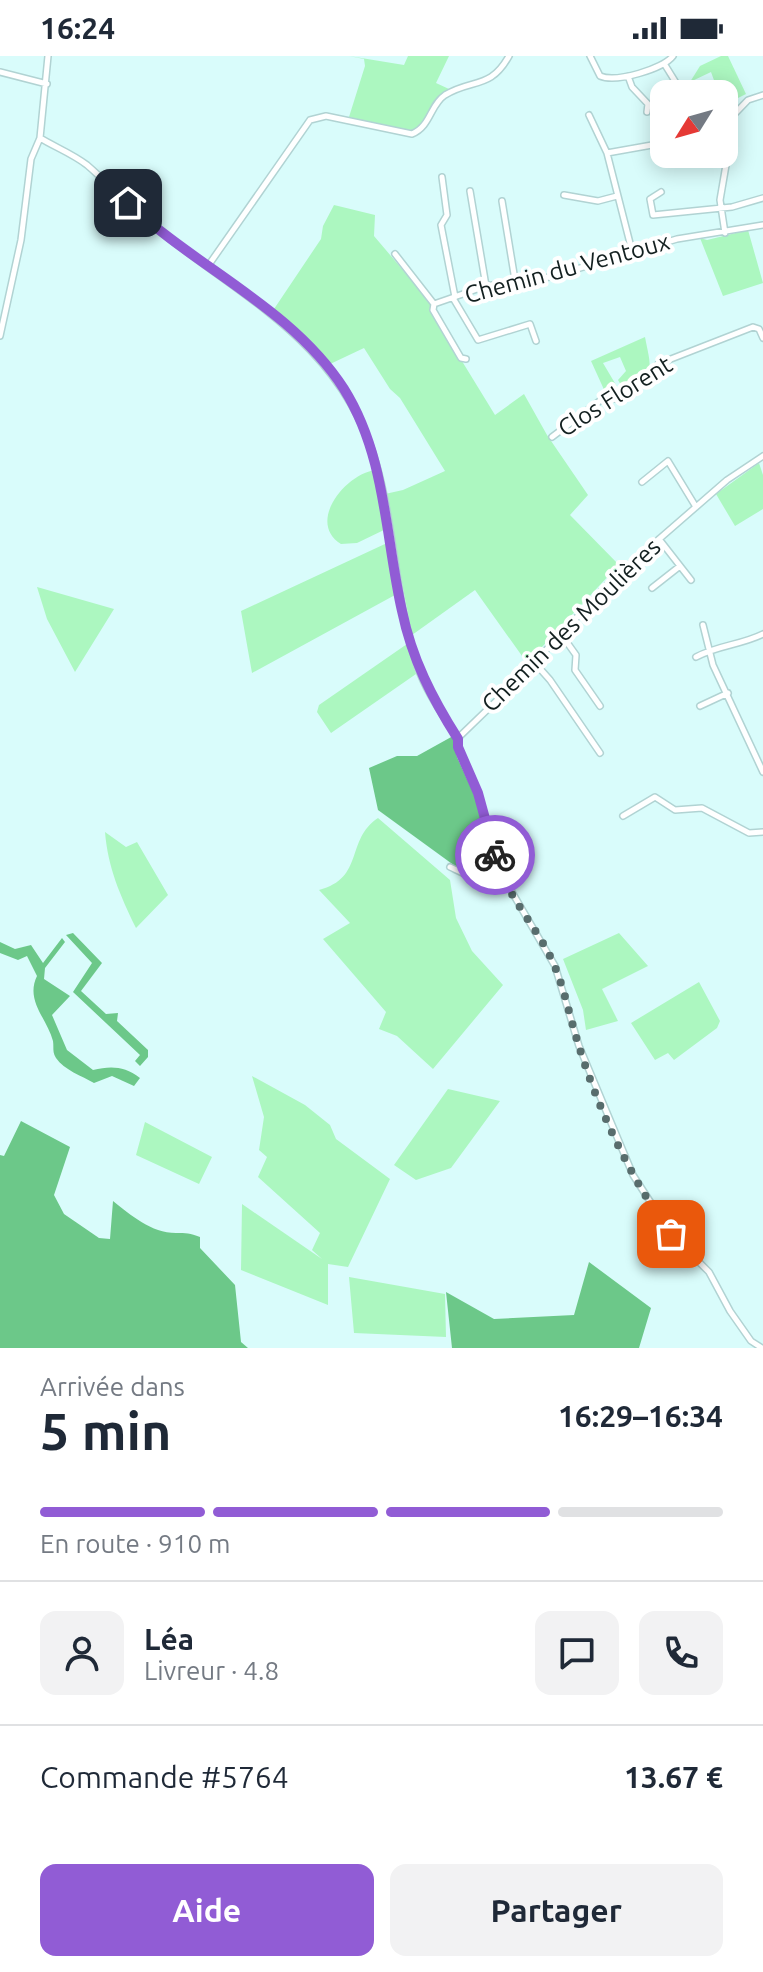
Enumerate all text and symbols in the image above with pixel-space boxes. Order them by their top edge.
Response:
text: 16:24 [40,11,115,45]
north arrow [650,80,738,168]
map controls [650,80,738,168]
pin [94,169,162,237]
icon: home [106,181,150,225]
street label: Chemin du Ventoux [461,228,673,308]
street label: Clos Florent [553,350,677,442]
street label: Chemin des Moulières [476,533,666,717]
courier [455,815,535,895]
icon: bike [473,833,517,877]
pin [637,1200,705,1268]
icon: bag [649,1212,693,1256]
text: Arrivée dans [40,1372,185,1401]
text: 16:29–16:34 [558,1399,723,1433]
text: 5 min [40,1402,171,1460]
text: En route · 910 m [40,1529,230,1558]
button: person [40,1611,124,1695]
button: chat [535,1611,619,1695]
button: phone [639,1611,723,1695]
text: Léa [144,1622,194,1656]
text: Livreur · 4.8 [144,1656,279,1685]
text: Commande #5764 [40,1760,289,1794]
text: 13.67 € [624,1760,723,1794]
button: Aide [40,1864,374,1956]
button: Partager [390,1864,723,1956]

